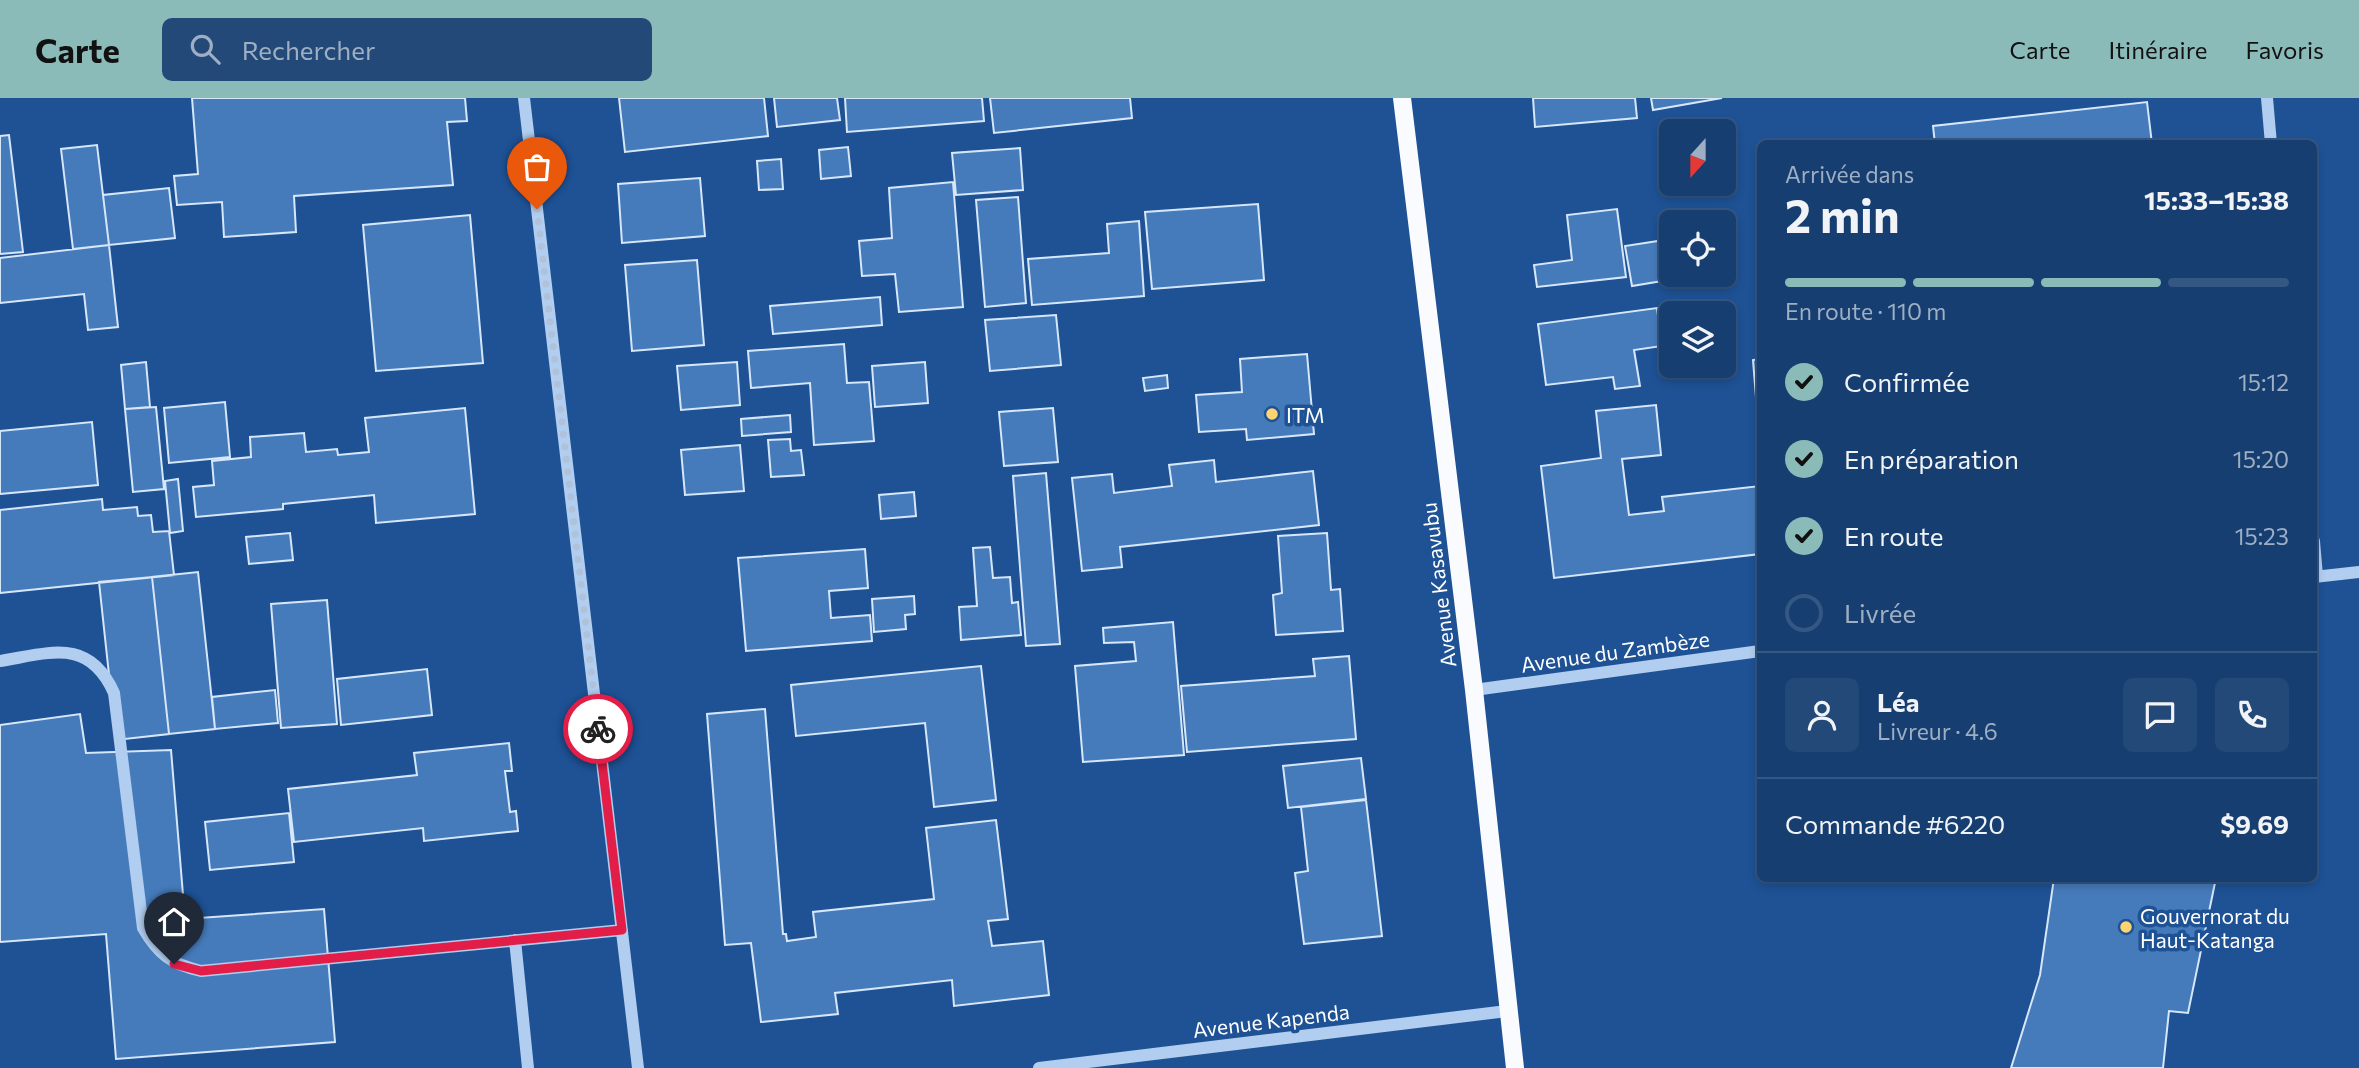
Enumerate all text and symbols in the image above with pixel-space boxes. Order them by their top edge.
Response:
search box [162,18,652,81]
text: Carte [35,29,120,70]
icon: search [186,30,224,68]
text: Rechercher [242,34,375,65]
text: Carte [2010,35,2071,64]
text: Itinéraire [2109,35,2208,64]
text: Favoris [2246,35,2324,64]
north arrow [1659,119,1736,196]
map controls [1659,119,1736,378]
pin [507,137,567,209]
icon: bag [518,148,556,186]
text: Arrivée dans [1785,160,1914,188]
text: 15:33–15:38 [2144,184,2289,215]
text: 2 min [1785,186,1900,242]
button: locate [1659,210,1736,287]
text: En route · 110 m [1785,297,1946,325]
button: layers [1659,301,1736,378]
icon: check [1785,363,1823,401]
text: Confirmée [1844,366,1970,397]
text: 15:12 [2238,368,2289,396]
place label: ITM [1286,402,1325,427]
marker: ITM [1264,406,1280,422]
icon: check [1785,440,1823,478]
text: En préparation [1844,443,2019,474]
text: 15:20 [2233,445,2289,473]
street label: Avenue Kasavubu [1415,501,1461,669]
icon: check [1785,517,1823,555]
text: En route [1844,520,1944,551]
text: 15:23 [2235,522,2289,550]
text: Livrée [1844,597,1916,628]
street label: Avenue du Zambèze [1519,625,1711,677]
button: person [1785,678,1859,752]
button: chat [2123,678,2197,752]
button: phone [2215,678,2289,752]
text: Léa [1877,686,1920,717]
courier [563,694,633,764]
icon: bike [579,710,617,748]
text: Livreur · 4.6 [1877,717,1998,745]
text: Commande #6220 [1785,808,2005,839]
text: $9.69 [2220,808,2289,839]
pin [144,892,204,964]
icon: home [155,903,193,941]
place label: Gouvernorat du Haut-Katanga [2140,903,2290,952]
marker: Gouvernorat du Haut-Katanga [2118,919,2134,935]
street label: Avenue Kapenda [1191,998,1351,1042]

